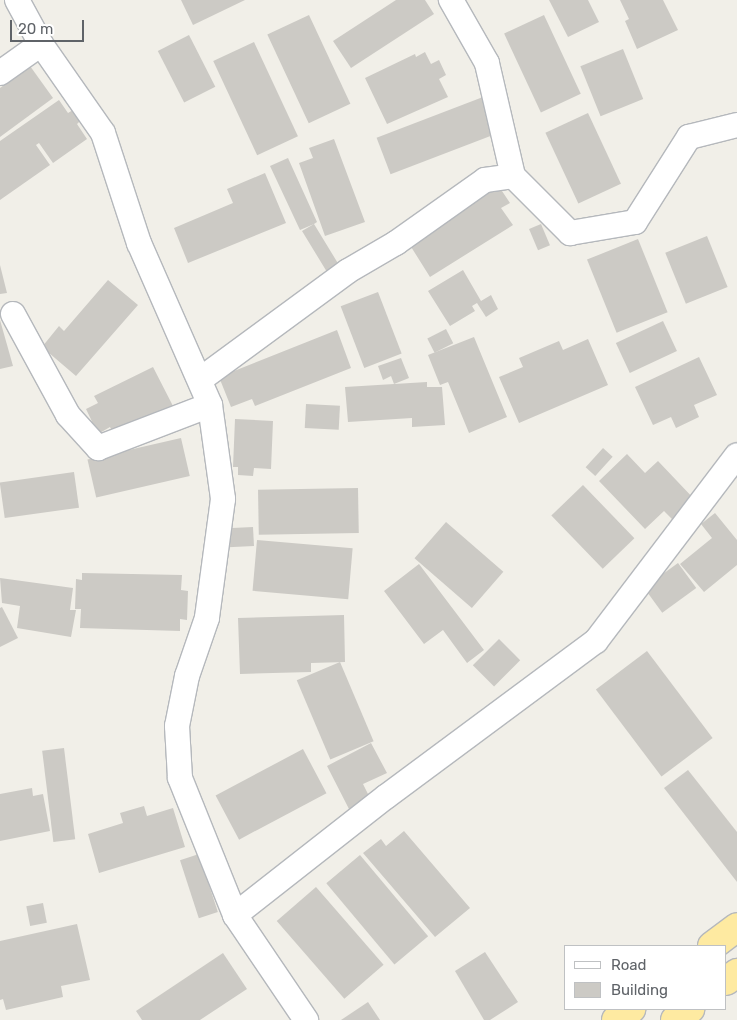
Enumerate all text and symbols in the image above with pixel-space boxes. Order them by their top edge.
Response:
scale bar [12,10,86,42]
text: 20 m [18,20,53,38]
legend [564,945,727,1010]
text: Road [611,956,647,974]
text: Building [611,981,668,999]

